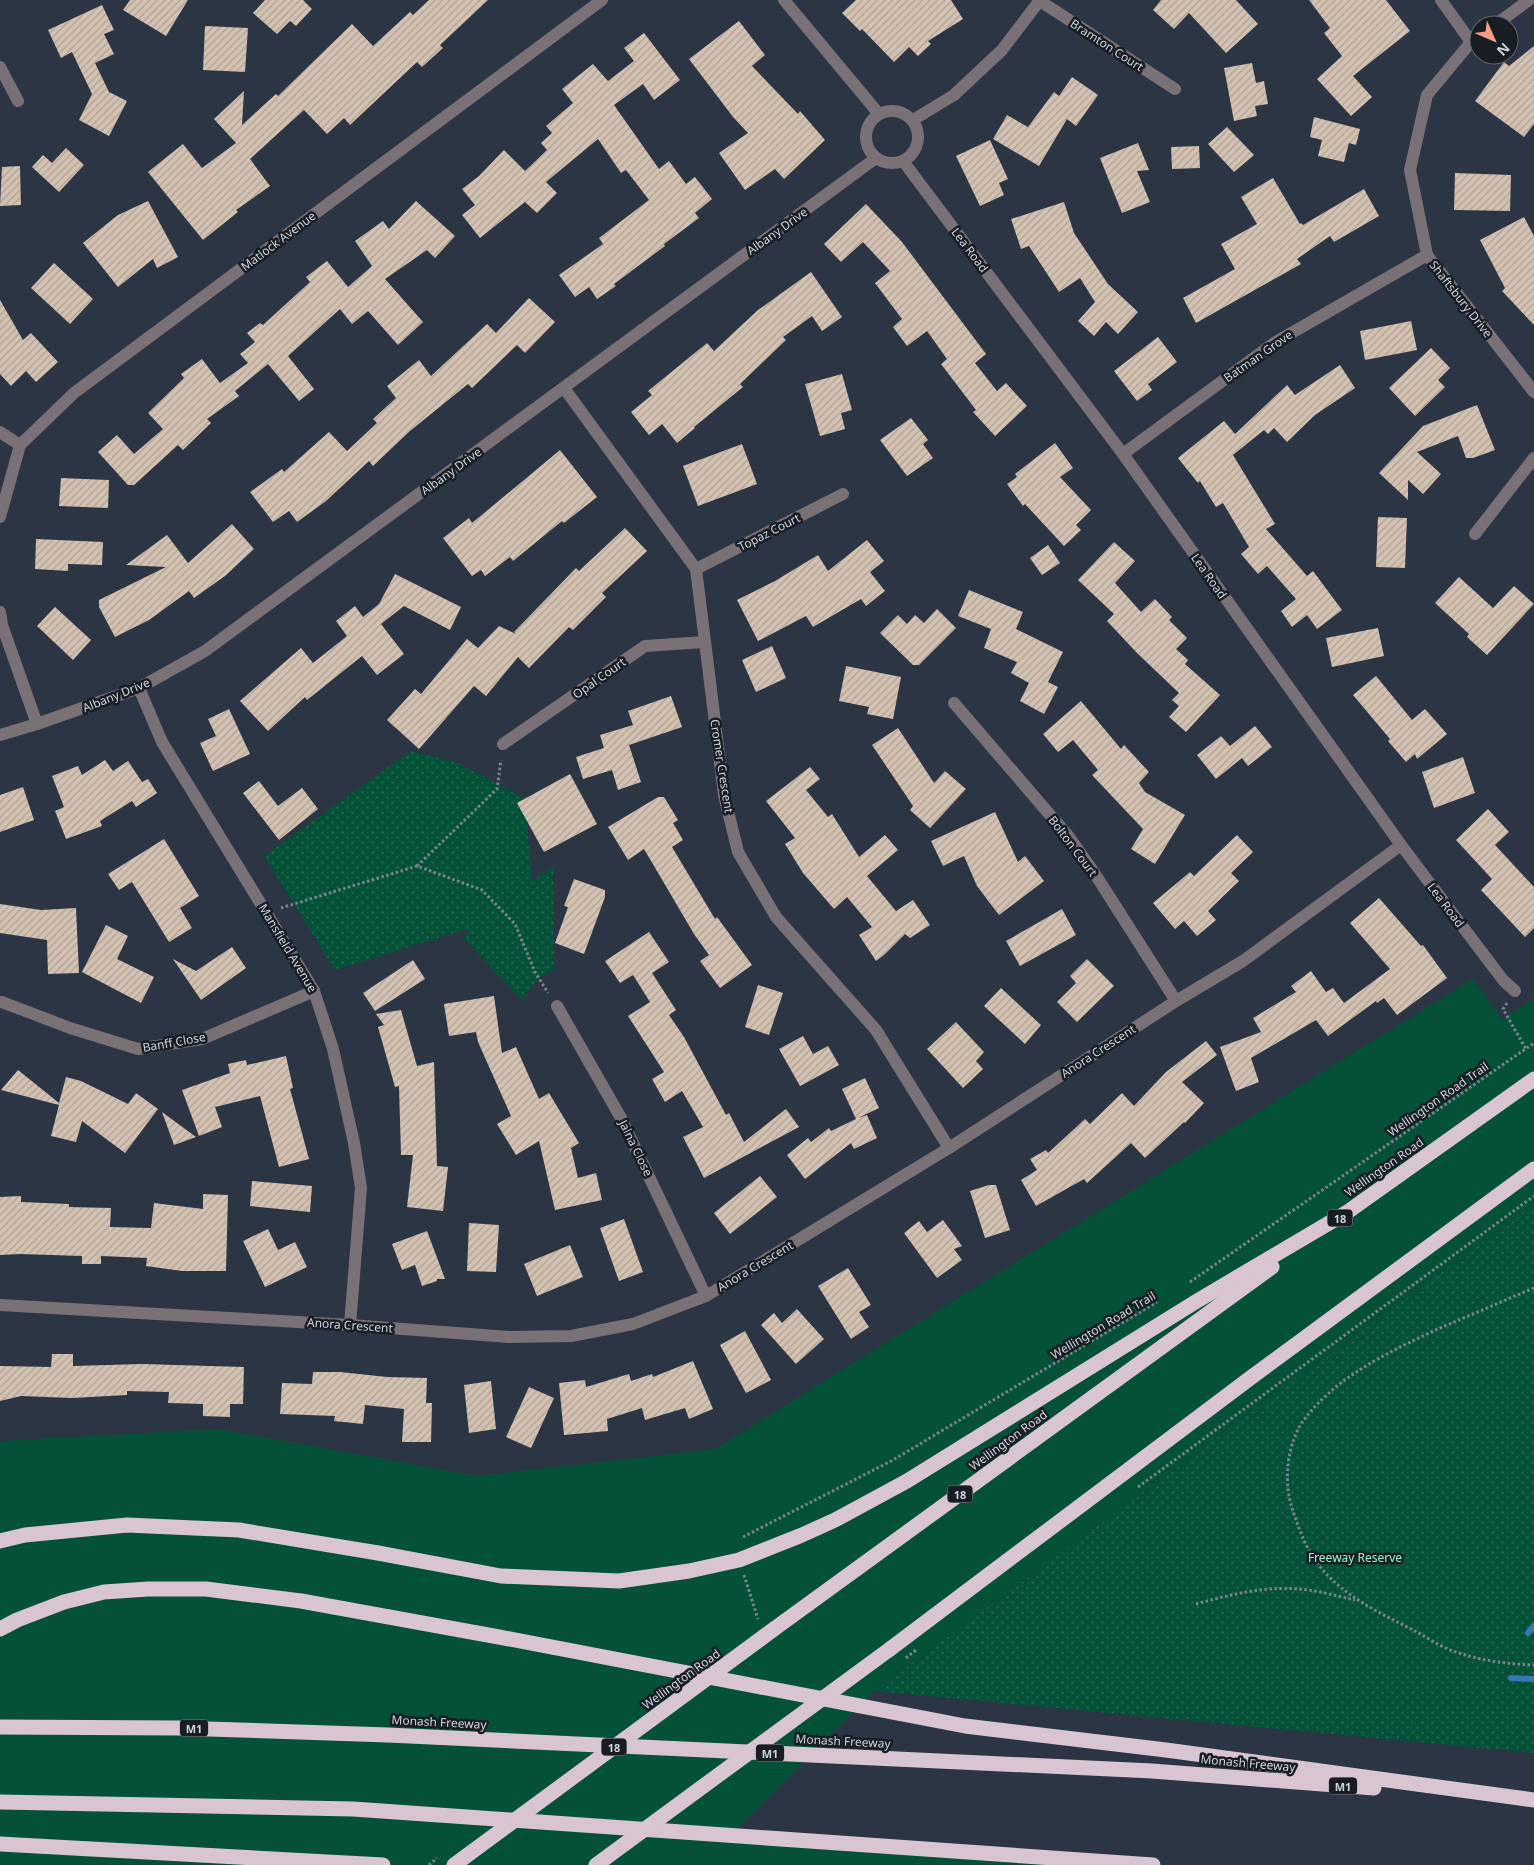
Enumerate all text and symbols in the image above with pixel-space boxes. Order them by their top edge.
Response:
street label: Bramton Court [1067,15,1147,75]
north arrow [1469,15,1519,65]
text: N [1493,39,1514,60]
street label: Albany Drive [743,203,811,259]
street label: Matlock Avenue [237,207,319,275]
street label: Lea Road [948,224,992,276]
street label: Shaftsbury Drive [1425,257,1497,341]
street label: Batman Grove [1220,326,1296,386]
street label: Albany Drive [417,443,485,499]
street label: Topaz Court [735,509,804,555]
street label: Lea Road [1187,550,1231,602]
street label: Opal Court [569,653,630,703]
street label: Albany Drive [80,674,152,716]
street label: Cromer Crescent [706,718,738,815]
street label: Bolton Court [1045,812,1102,880]
street label: Lea Road [1424,879,1468,931]
street label: Mansfield Avenue [255,901,321,996]
street label: Anora Crescent [1057,1020,1139,1082]
street label: Banff Close [141,1028,207,1056]
street label: Wellington Road Trail [1384,1058,1492,1140]
street label: Jalna Close [615,1116,657,1179]
street label: Wellington Road [1341,1133,1427,1201]
road number: 18 [1328,1210,1352,1226]
street label: Anora Crescent [714,1236,797,1295]
street label: Wellington Road Trail [1047,1287,1159,1363]
street label: Anora Crescent [307,1314,394,1337]
street label: Wellington Road [965,1406,1051,1474]
road number: 18 [948,1486,972,1502]
park label: Freeway Reserve [1308,1549,1402,1566]
street label: Wellington Road [638,1645,724,1713]
street label: Monash Freeway [391,1711,488,1733]
road number: M1 [180,1720,208,1736]
street label: Monash Freeway [795,1730,892,1752]
road number: 18 [602,1738,626,1755]
road number: M1 [756,1745,784,1762]
street label: Monash Freeway [1200,1750,1297,1776]
road number: M1 [1329,1778,1357,1794]

